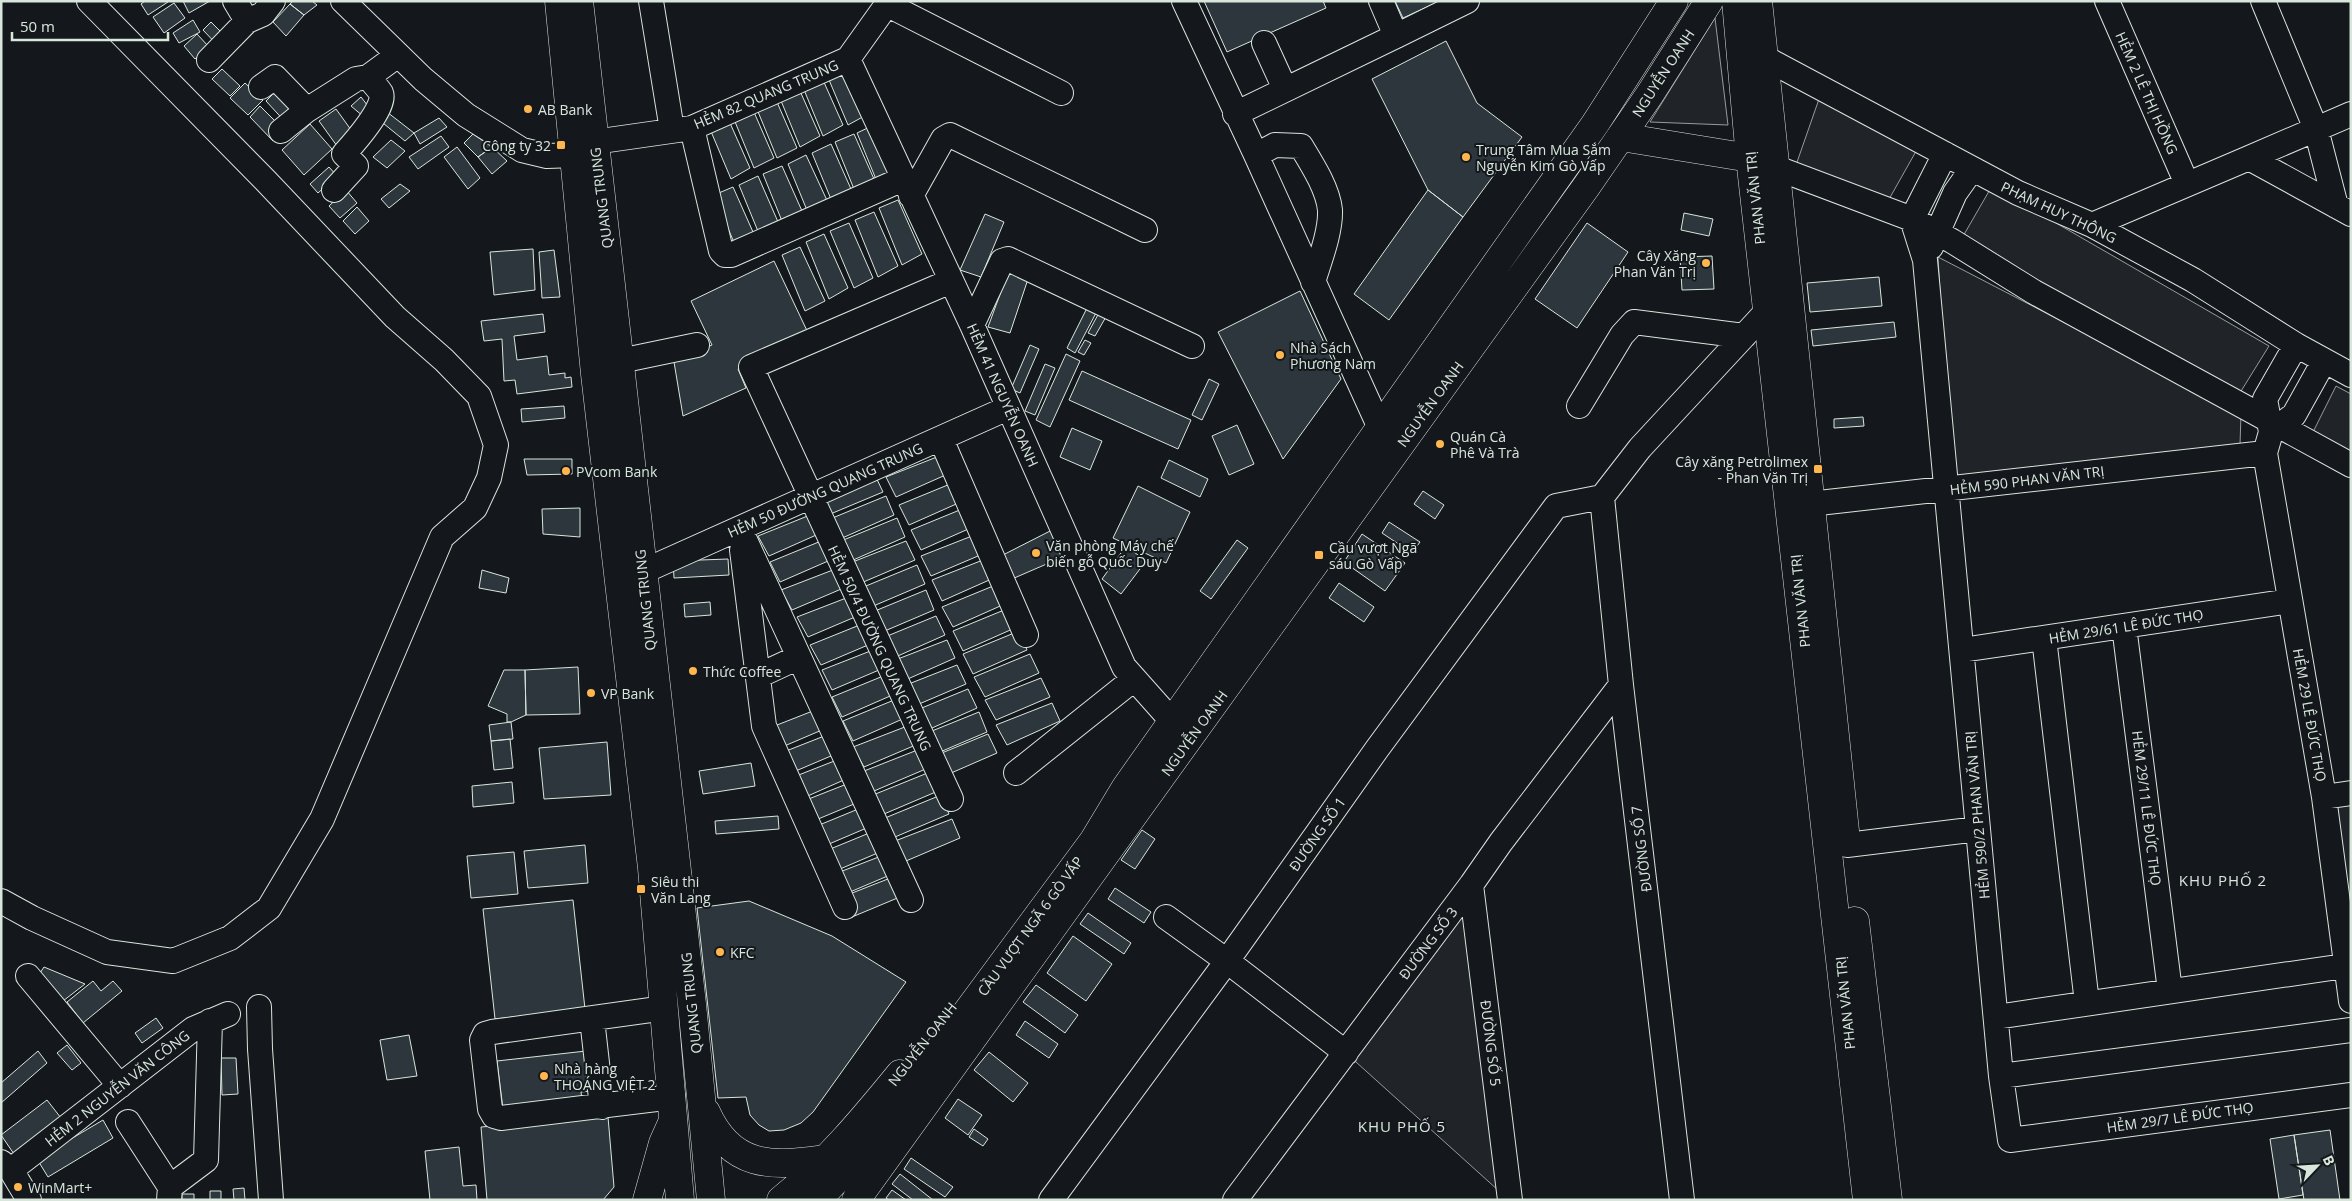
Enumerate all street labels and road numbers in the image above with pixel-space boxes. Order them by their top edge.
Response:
street label: NGUYỄN OANH [1627,25,1699,121]
street label: HẺM 2 LÊ THỊ HỒNG [2111,29,2183,157]
street label: HẺM 82 QUANG TRUNG [691,55,841,133]
street label: QUANG TRUNG [585,146,617,250]
street label: PHAN VĂN TRỊ [1741,151,1769,245]
street label: PHẠM HUY THÔNG [1998,177,2120,247]
street label: HẺM 41 NGUYỄN OANH [963,320,1044,470]
street label: NGUYỄN OANH [1392,357,1467,451]
street label: HẺM 50 ĐƯỜNG QUANG TRUNG [724,438,926,542]
street label: HẺM 590 PHAN VĂN TRỊ [1949,461,2105,499]
street label: HẺM 50/4 ĐƯỜNG QUANG TRUNG [824,542,936,754]
street label: QUANG TRUNG [630,548,660,652]
street label: PHAN VĂN TRỊ [1786,554,1814,648]
street label: HẺM 29/61 LÊ ĐỨC THỌ [2047,604,2205,648]
street label: HẺM 29 LÊ ĐỨC THỌ [2289,647,2331,783]
street label: NGUYỄN OANH [1156,686,1231,780]
street label: HẺM 29/11 LÊ ĐỨC THỌ [2128,729,2166,887]
street label: HẺM 590/2 PHAN VĂN TRỊ [1960,730,1994,900]
street label: ĐƯỜNG SỐ 1 [1284,793,1350,875]
street label: ĐƯỜNG SỐ 7 [1626,805,1656,893]
street label: CẦU VƯỢT NGÃ 6 GÒ VẤP [973,852,1087,1000]
street label: ĐƯỜNG SỐ 3 [1394,903,1462,983]
street label: QUANG TRUNG [676,951,706,1055]
street label: PHAN VĂN TRỊ [1831,956,1859,1050]
street label: NGUYỄN OANH [883,998,961,1090]
street label: ĐƯỜNG SỐ 5 [1476,999,1506,1087]
street label: HẺM 2 NGUYỄN VĂN CÔNG [40,1025,193,1150]
street label: HẺM 29/7 LÊ ĐỨC THỌ [2105,1097,2255,1137]

